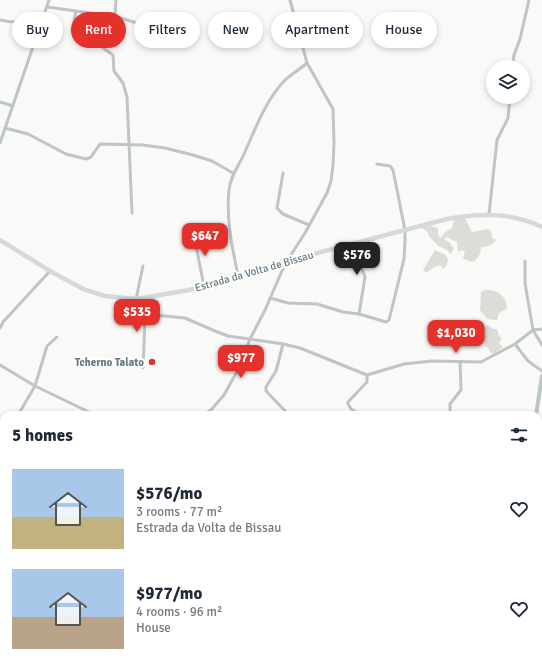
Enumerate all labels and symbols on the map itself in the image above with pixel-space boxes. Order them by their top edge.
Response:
pin: $647 [181,223,229,257]
pin: $576 [333,242,381,276]
street label: Estrada da Volta de Bissau [193,248,315,295]
pin: $535 [113,299,161,333]
pin: $1,030 [423,320,489,354]
pin: $977 [217,345,265,379]
place label: Tcherno Talato [75,356,144,369]
marker: Tcherno Talato [147,357,157,367]

